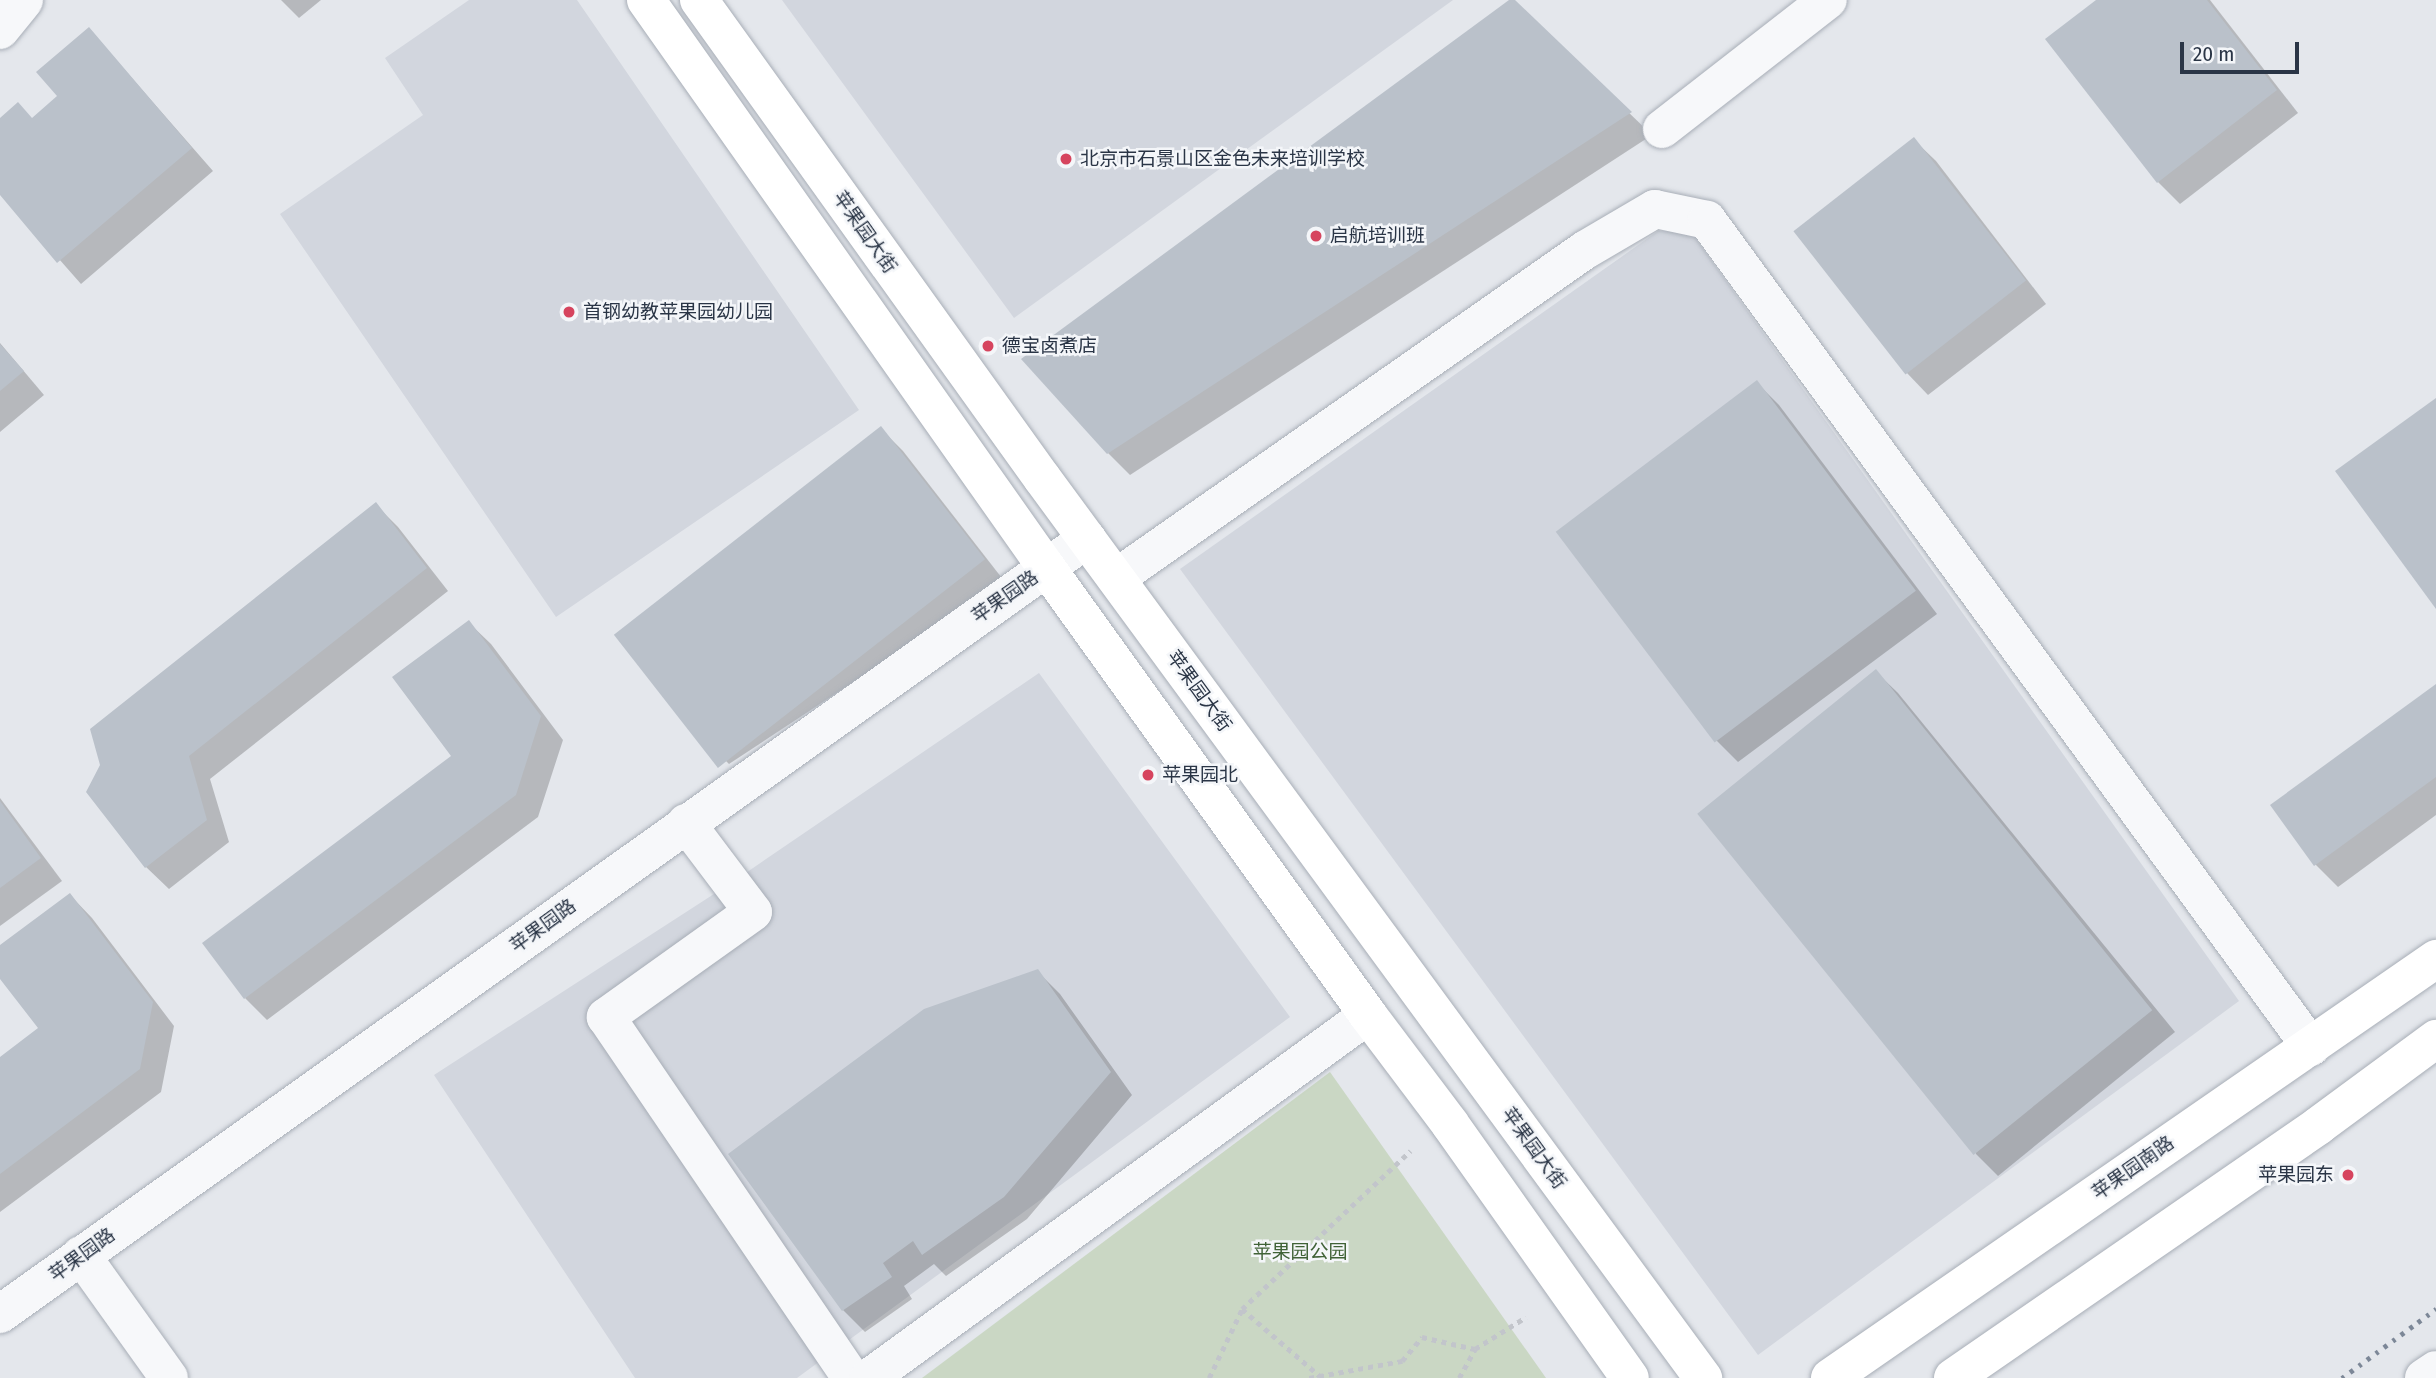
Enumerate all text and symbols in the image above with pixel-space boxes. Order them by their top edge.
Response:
scale bar [2184,28,2303,72]
text: 20 m [2193,41,2234,67]
place label: 北京市石景山区金色未来培训学校 [1080,148,1365,170]
marker: 北京市石景山区金色未来培训学校 [1058,151,1074,167]
street label: 苹果园大街 [828,187,902,277]
place label: 启航培训班 [1330,225,1425,247]
marker: 启航培训班 [1308,228,1324,244]
place label: 首钢幼教苹果园幼儿园 [583,301,773,323]
marker: 首钢幼教苹果园幼儿园 [561,304,577,320]
place label: 德宝卤煮店 [1002,335,1097,357]
marker: 德宝卤煮店 [980,338,996,354]
street label: 苹果园路 [967,566,1043,628]
street label: 苹果园大街 [1162,646,1236,736]
place label: 苹果园北 [1162,764,1238,786]
marker: 苹果园北 [1140,767,1156,783]
street label: 苹果园路 [506,894,580,958]
street label: 苹果园大街 [1497,1103,1571,1193]
street label: 苹果园南路 [2088,1131,2178,1205]
place label: 苹果园东 [2258,1164,2334,1186]
marker: 苹果园东 [2340,1167,2356,1183]
street label: 苹果园路 [45,1223,119,1287]
park label: 苹果园公园 [1253,1241,1347,1263]

